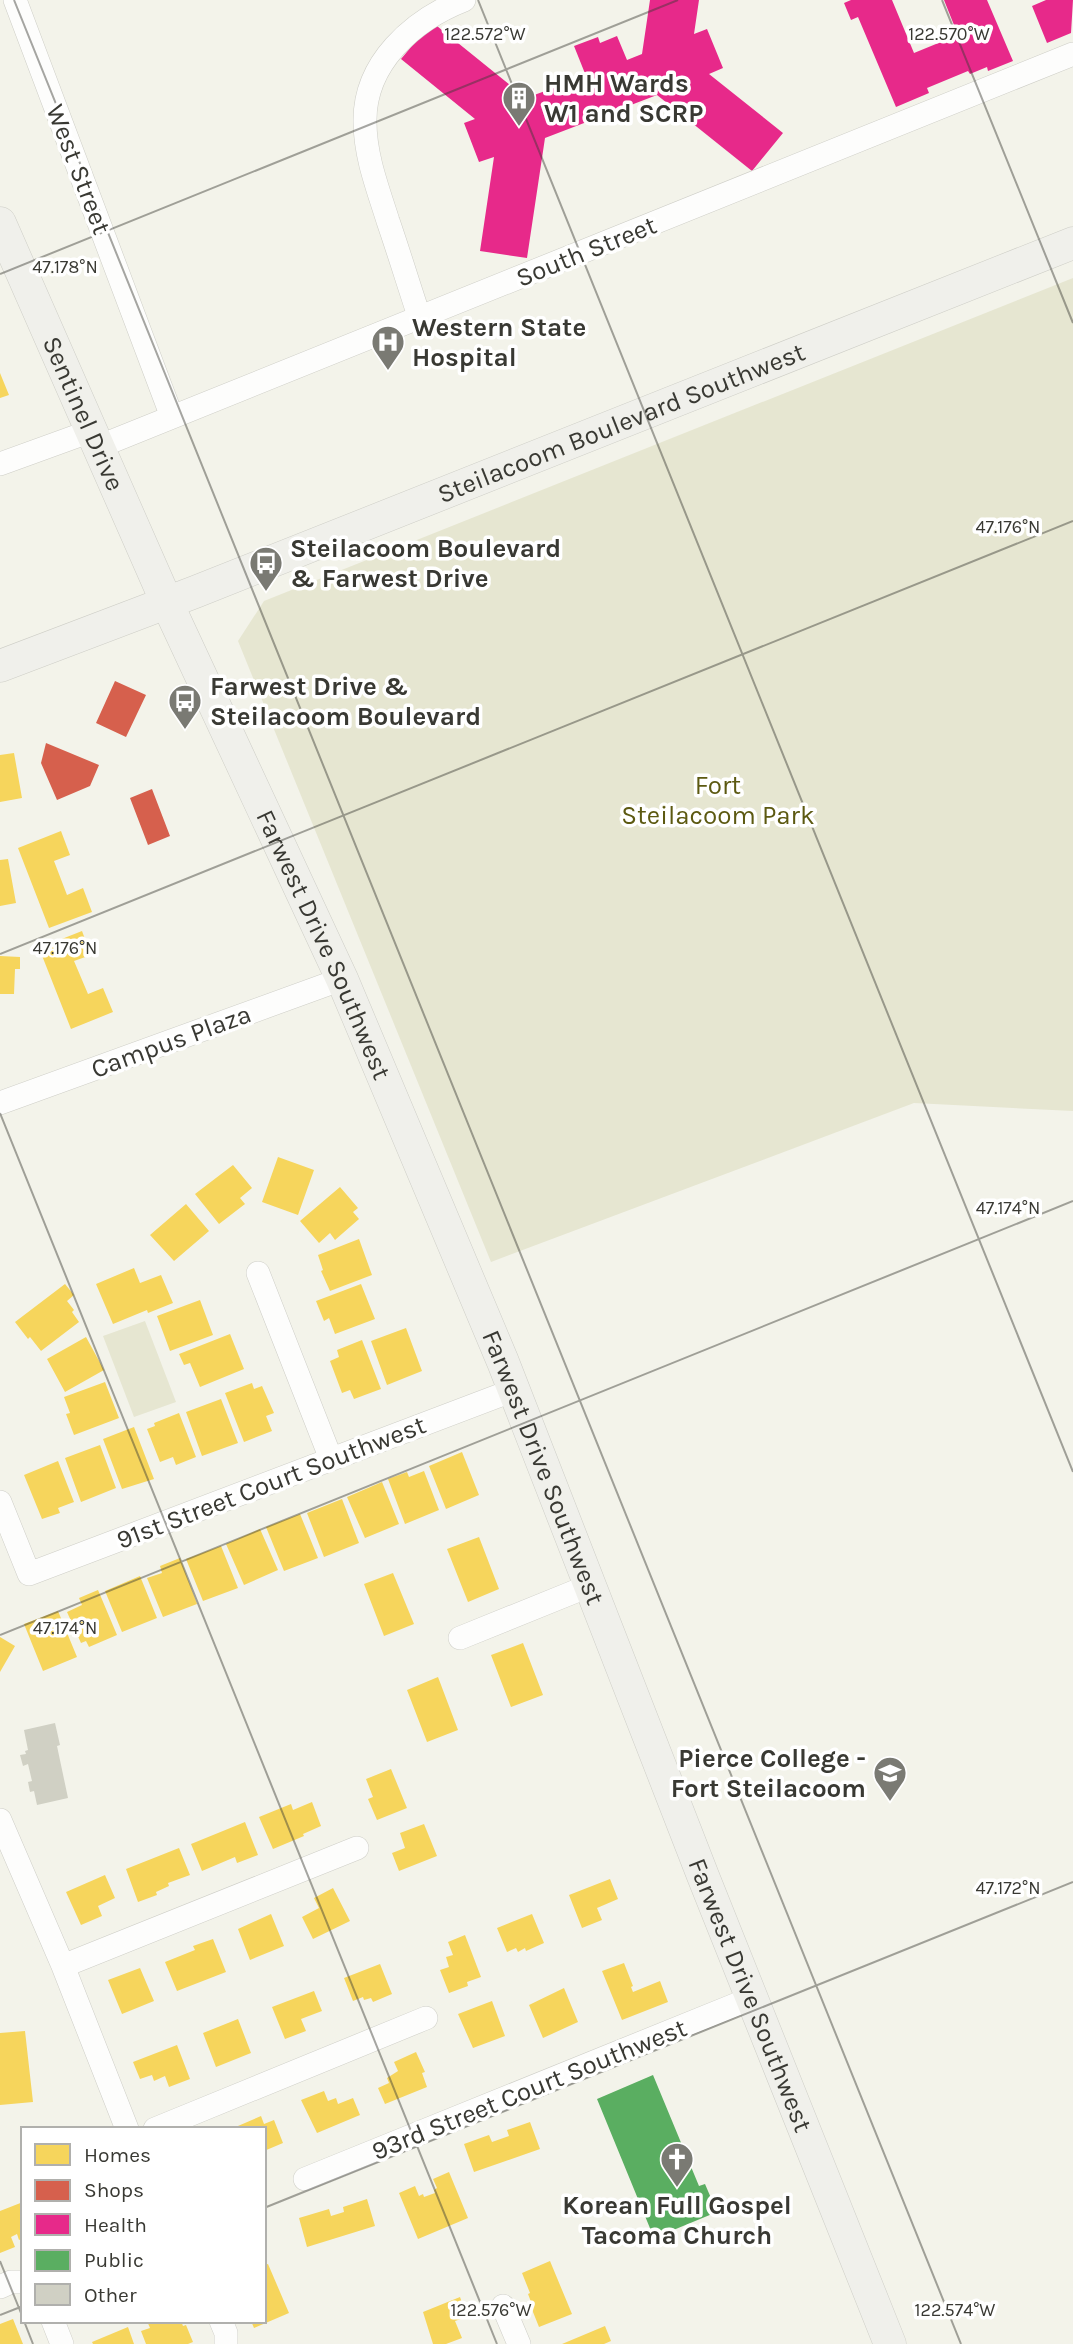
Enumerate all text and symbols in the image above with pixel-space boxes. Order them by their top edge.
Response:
text: 122.572°W [444,23,526,45]
text: 122.570°W [908,23,990,45]
place label: HMH Wards W1 and SCRP [544,68,703,129]
building icon: HMH Wards W1 and SCRP [500,79,538,128]
street label: West Street [40,100,118,239]
street label: South Street [511,209,661,294]
text: 47.178°N [32,256,98,278]
place label: Western State Hospital [412,312,586,373]
hospital icon: Western State Hospital [369,323,407,372]
street label: Sentinel Drive [36,332,131,496]
street label: Steilacoom Boulevard Southwest [433,336,810,510]
text: 47.176°N [976,516,1040,538]
place label: Steilacoom Boulevard & Farwest Drive [290,533,561,594]
bus stop icon: Steilacoom Boulevard & Farwest Drive [247,544,285,593]
place label: Farwest Drive & Steilacoom Boulevard [210,671,481,732]
bus stop icon: Farwest Drive & Steilacoom Boulevard [166,682,204,731]
park label: Fort Steilacoom Park [621,770,815,831]
street label: Farwest Drive Southwest [249,805,398,1084]
text: 47.176°N [33,937,97,959]
street label: Campus Plaza [87,998,255,1085]
text: 47.174°N [976,1197,1040,1219]
street label: Farwest Drive Southwest [475,1325,611,1609]
street label: 91st Street Court Southwest [112,1409,430,1556]
text: 47.174°N [33,1617,97,1639]
place label: Pierce College - Fort Steilacoom [671,1743,866,1804]
school or university icon: Pierce College - Fort Steilacoom [871,1754,909,1803]
street label: Farwest Drive Southwest [682,1854,819,2137]
text: 47.172°N [976,1877,1041,1899]
street label: 93rd Street Court Southwest [367,2012,691,2167]
legend [21,2127,266,2323]
church icon: Korean Full Gospel Tacoma Church [658,2140,696,2189]
text: Homes [84,2143,151,2167]
text: Shops [84,2178,144,2202]
place label: Korean Full Gospel Tacoma Church [562,2190,792,2251]
text: Health [84,2213,147,2237]
text: Public [84,2248,144,2272]
text: Other [84,2283,137,2307]
text: 122.576°W [450,2299,532,2321]
text: 122.574°W [915,2299,995,2321]

